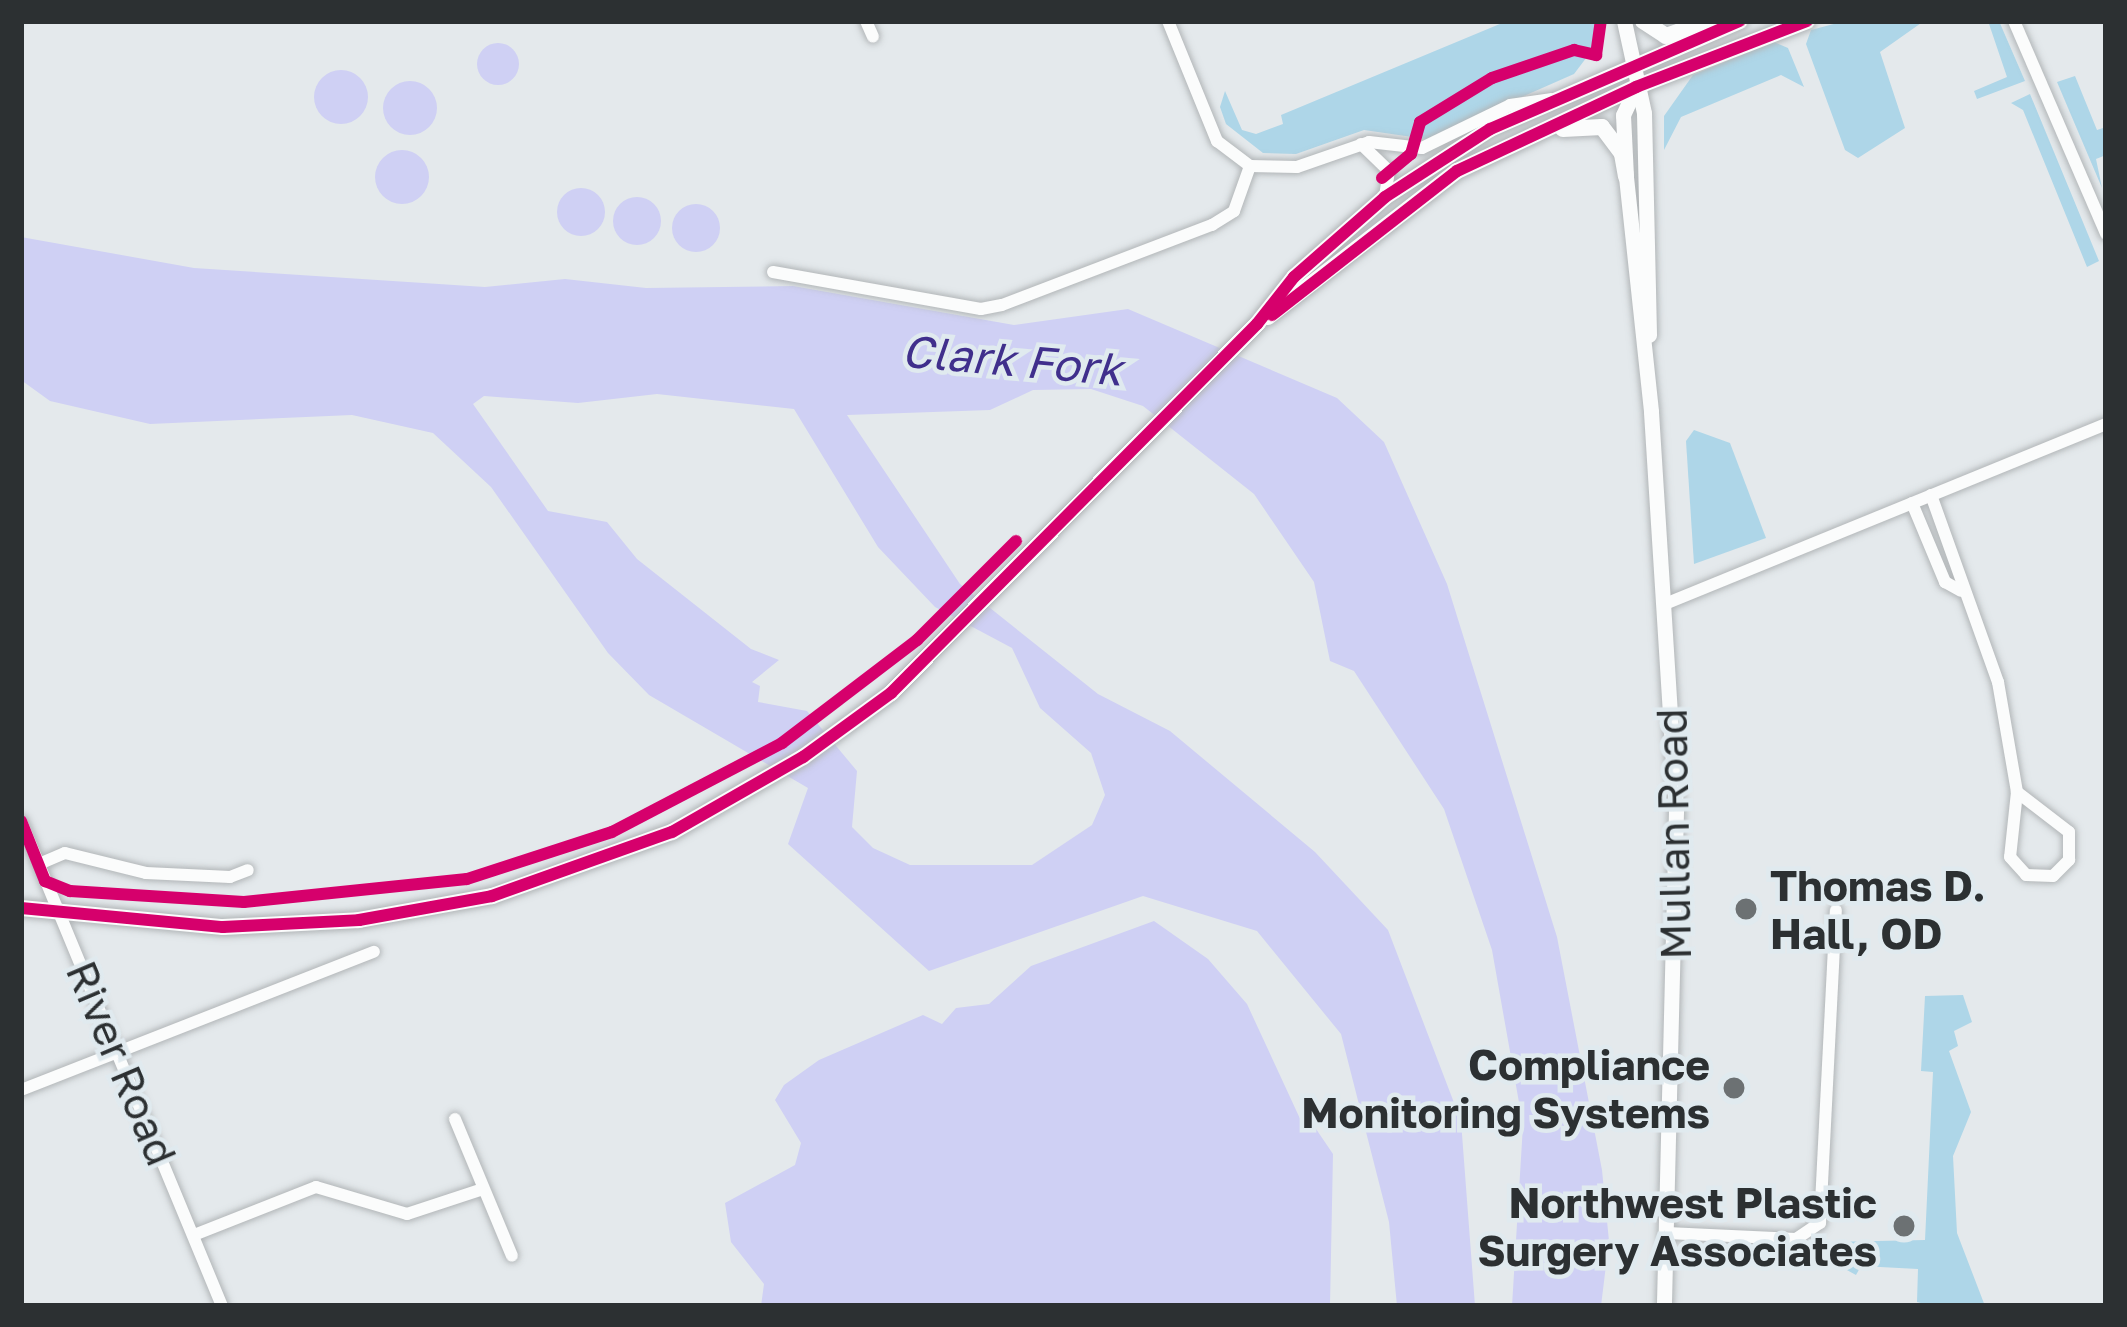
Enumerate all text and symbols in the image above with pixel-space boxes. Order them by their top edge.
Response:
water label: Clark Fork [900,323,1124,397]
street label: Mullan Road [1646,708,1700,960]
place label: Thomas D. Hall, OD [1770,860,1986,958]
marker: Thomas D. Hall, OD [1733,896,1759,922]
street label: River Road [56,953,188,1173]
place label: Compliance Monitoring Systems [1301,1039,1710,1138]
marker: Compliance Monitoring Systems [1721,1075,1747,1101]
place label: Northwest Plastic Surgery Associates [1477,1177,1877,1276]
marker: Northwest Plastic Surgery Associates [1888,1210,1920,1242]

